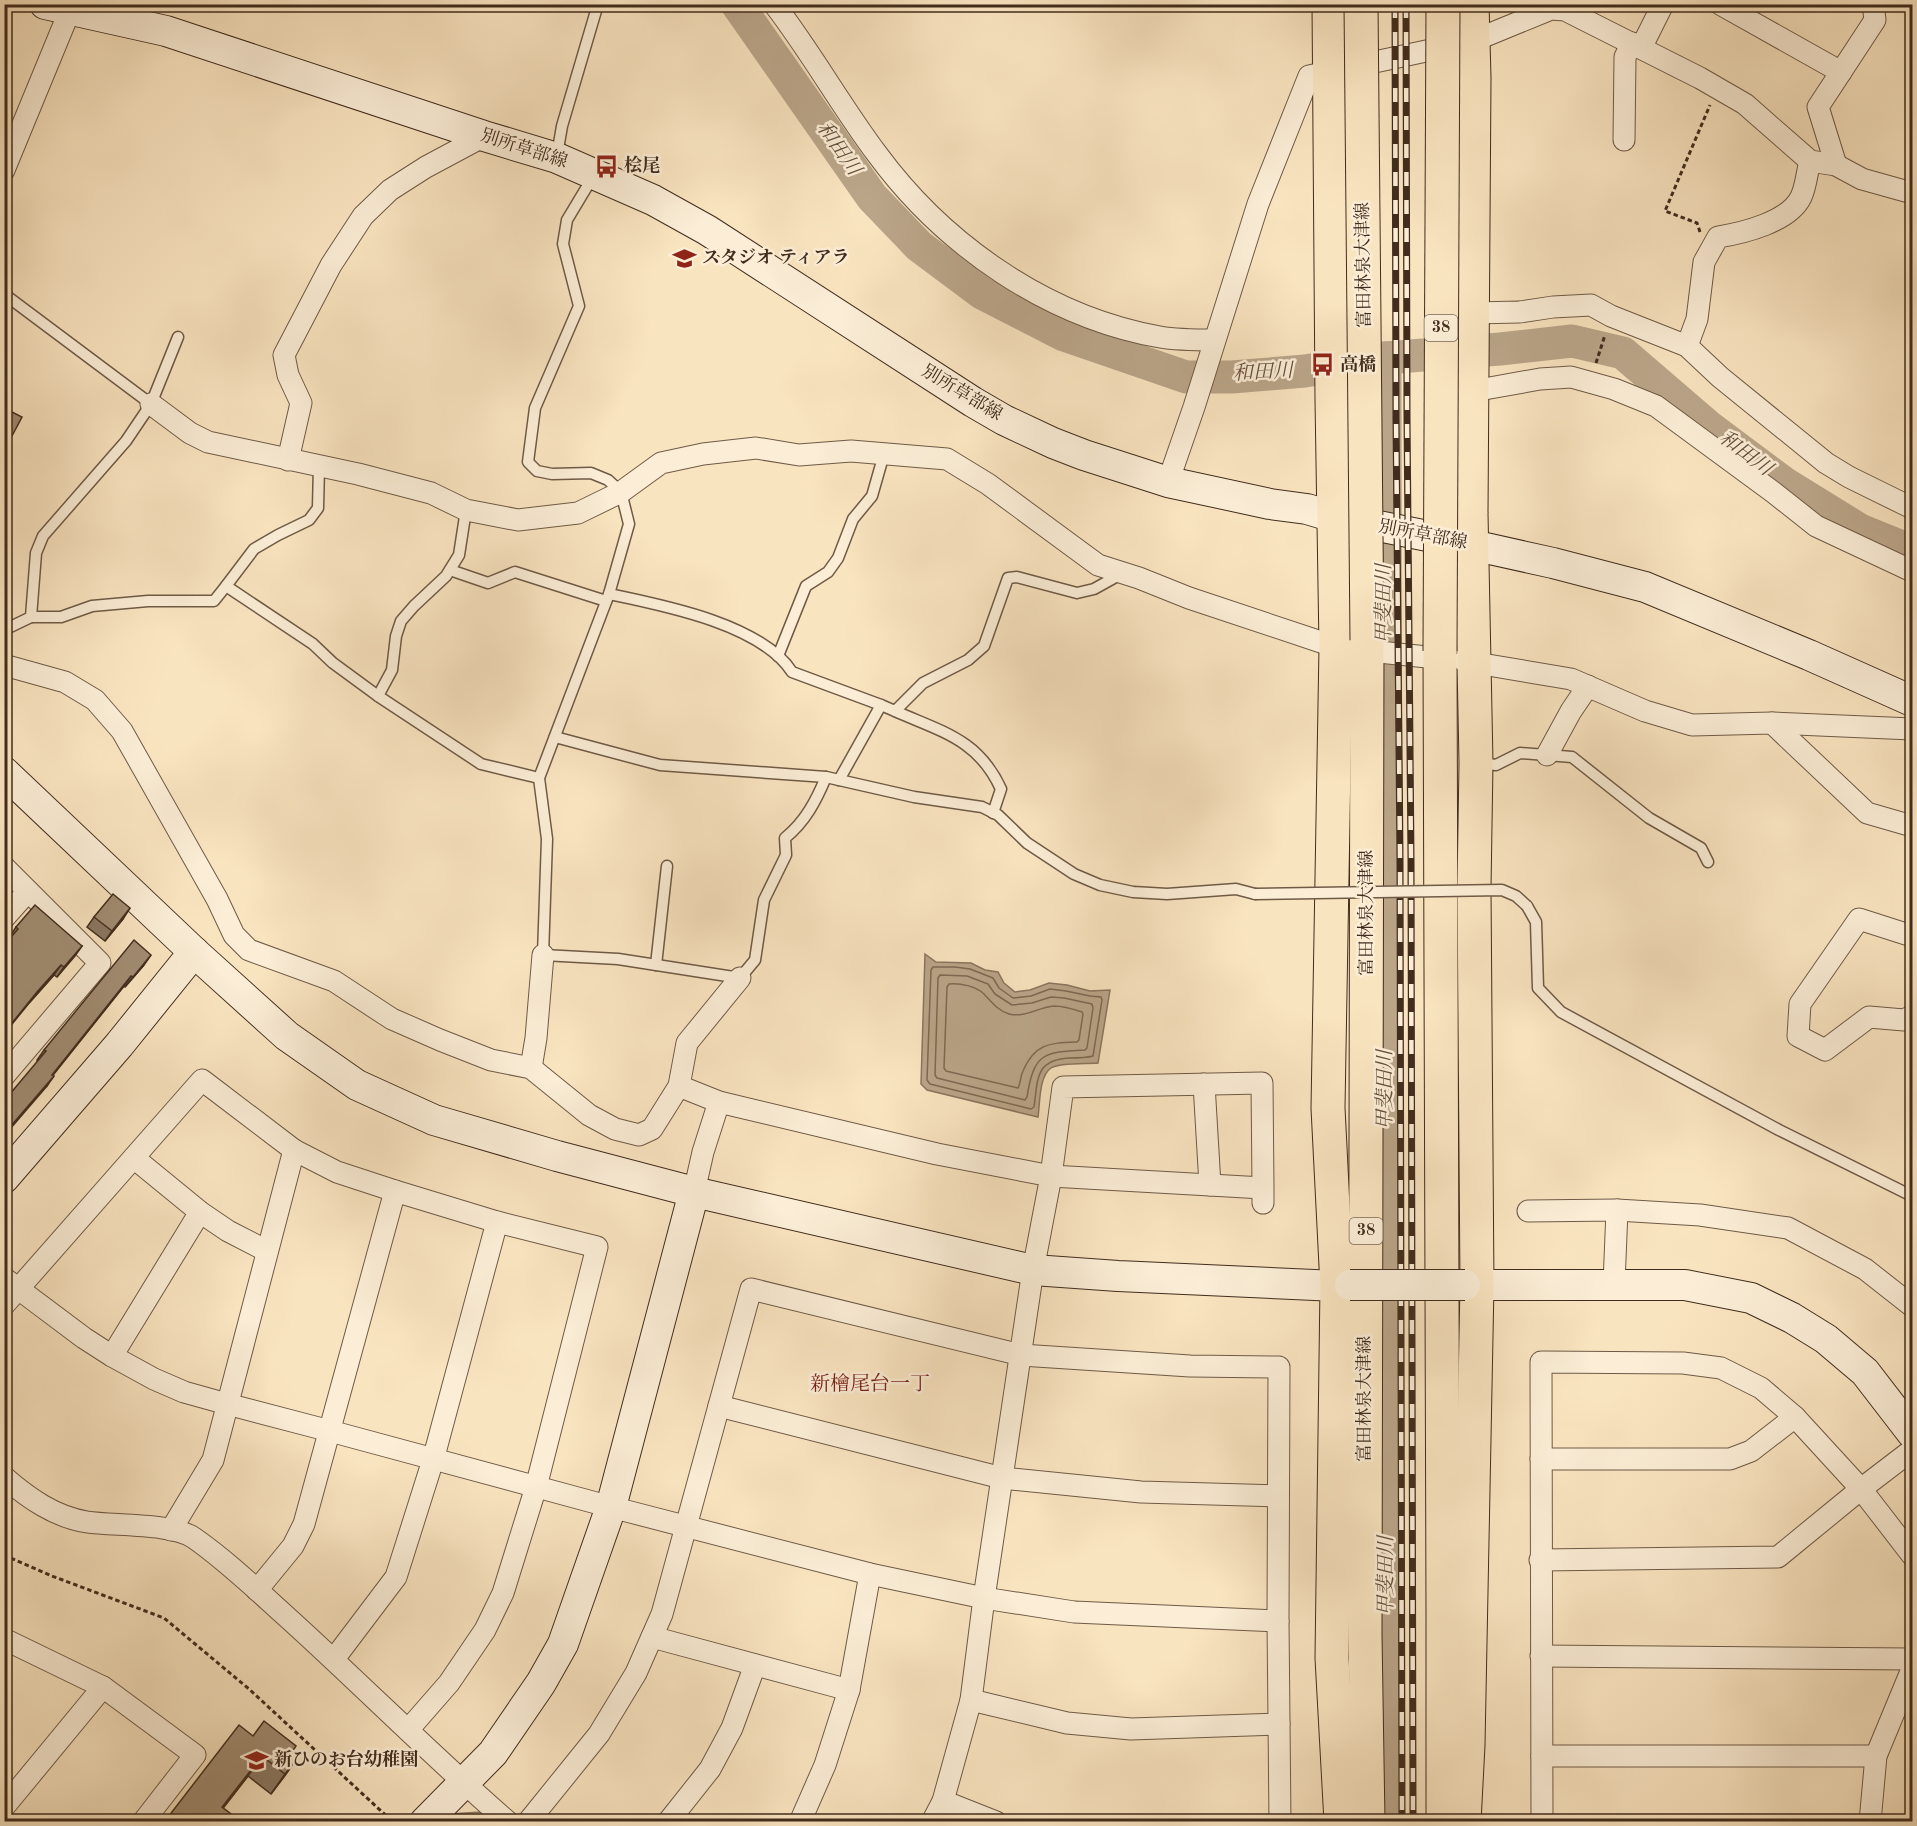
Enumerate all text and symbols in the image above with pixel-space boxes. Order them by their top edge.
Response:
water label: 和田川 [813,118,866,181]
street label: 別所草部線 [478,125,570,171]
bus stop icon: 桧尾 [593,153,619,179]
place label: 桧尾 [624,155,660,175]
street label: 富田林泉大津線 [1352,202,1374,328]
school or university icon: スタジオ ティアラ [671,245,697,271]
place label: スタジオ ティアラ [702,248,850,267]
road number: 38 [1424,315,1458,341]
bus stop icon: 高橋 [1309,352,1335,378]
place label: 高橋 [1340,354,1376,374]
water label: 和田川 [1232,359,1295,385]
street label: 別所草部線 [919,360,1006,424]
water label: 和田川 [1715,426,1778,481]
street label: 別所草部線 [1377,516,1469,552]
water label: 甲斐田川 [1373,562,1395,644]
street label: 富田林泉大津線 [1356,850,1376,976]
water label: 甲斐田川 [1374,1048,1396,1130]
road number: 38 [1350,1218,1382,1244]
street label: 富田林泉大津線 [1354,1336,1374,1462]
district label: 新檜尾台一丁 [810,1372,930,1395]
water label: 甲斐田川 [1375,1534,1397,1616]
school or university icon: 新ひのお台幼稚園 [243,1747,269,1773]
place label: 新ひのお台幼稚園 [274,1749,418,1769]

